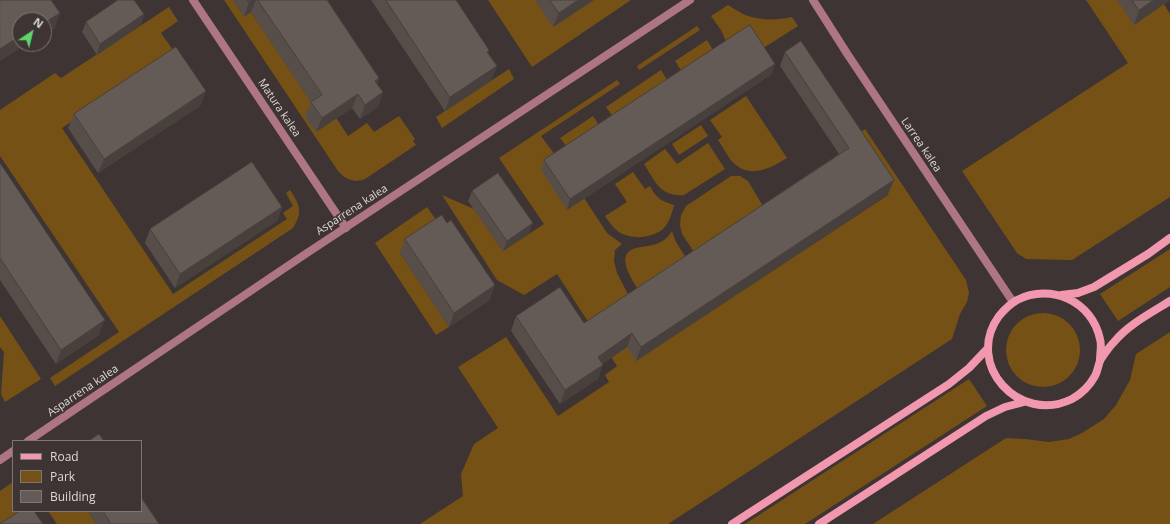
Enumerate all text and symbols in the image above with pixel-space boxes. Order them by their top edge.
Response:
north arrow [12,12,52,52]
text: N [31,14,47,31]
street label: Matura kalea [255,76,303,140]
street label: Larrea kalea [898,115,944,175]
street label: Asparrena kalea [314,182,390,238]
street label: Asparrena kalea [45,362,121,420]
legend [12,440,142,512]
text: Road [50,448,79,465]
text: Park [50,468,75,485]
text: Building [50,488,95,505]

